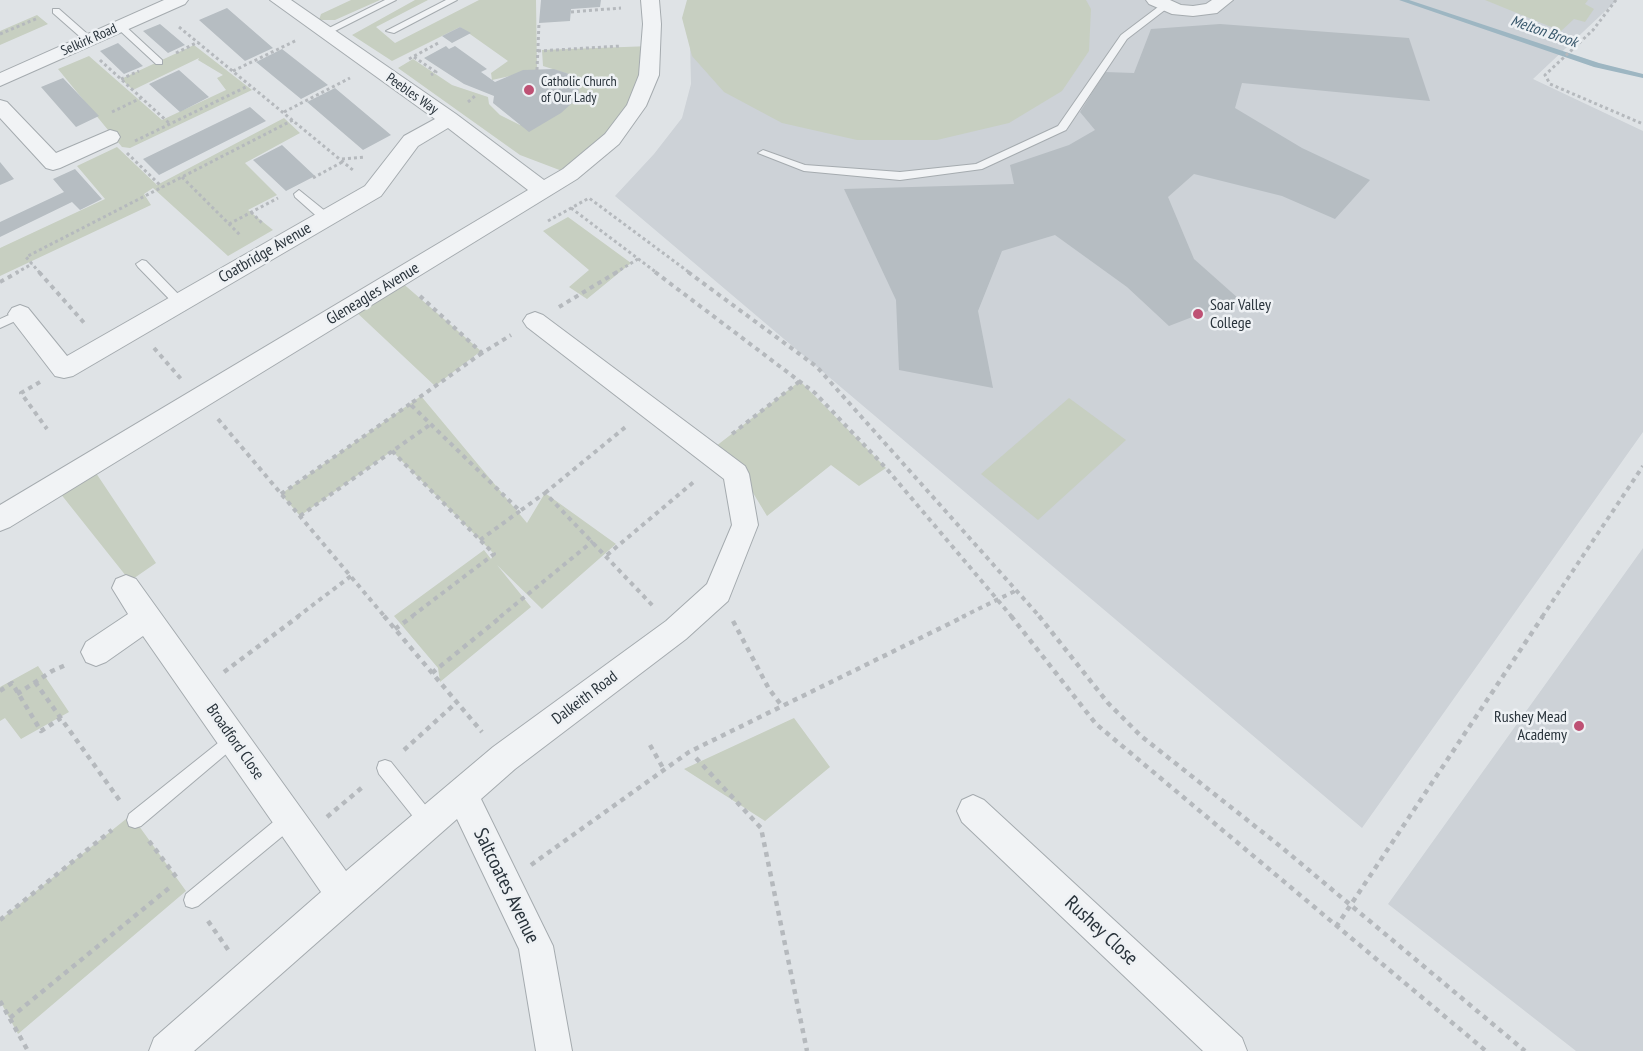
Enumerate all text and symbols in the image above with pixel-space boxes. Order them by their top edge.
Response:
water label: Melton Brook [1508,12,1580,52]
street label: Selkirk Road [58,20,120,60]
street label: Peebles Way [383,70,441,118]
place label: Catholic Church of Our Lady [541,74,617,106]
marker: Catholic Church of Our Lady [522,83,536,97]
street label: Coatbridge Avenue [215,219,315,287]
street label: Gleneagles Avenue [323,259,423,329]
place label: Soar Valley College [1210,295,1271,333]
marker: Soar Valley College [1191,307,1205,321]
street label: Dalkeith Road [549,667,621,729]
street label: Broadford Close [202,701,268,783]
place label: Rushey Mead Academy [1494,707,1567,745]
marker: Rushey Mead Academy [1572,719,1586,733]
street label: Saltcoates Avenue [468,824,544,948]
street label: Rushey Close [1060,891,1142,971]

